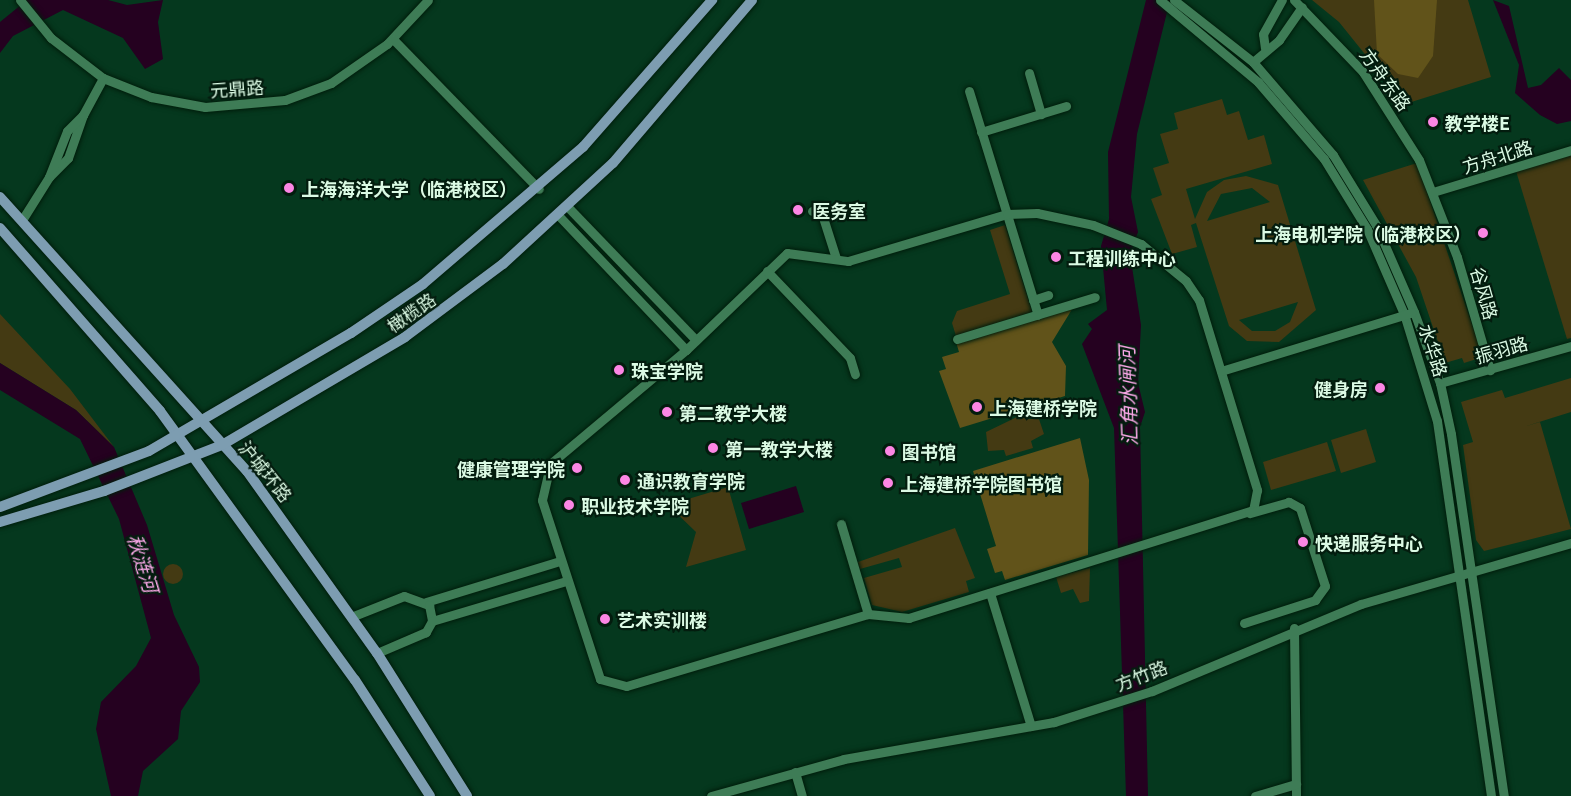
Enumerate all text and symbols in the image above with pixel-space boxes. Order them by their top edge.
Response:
street label: 方舟东路 [1356,44,1416,114]
street label: 元鼎路 [209,75,265,101]
place label: 教学楼E [1445,111,1510,133]
marker: 教学楼E [1426,115,1440,129]
street label: 方舟北路 [1459,135,1535,177]
place label: 上海海洋大学（临港校区） [301,177,517,199]
marker: 上海海洋大学（临港校区） [282,181,296,195]
place label: 医务室 [812,199,866,221]
marker: 医务室 [789,201,807,219]
place label: 上海电机学院（临港校区） [1255,222,1471,244]
marker: 上海电机学院（临港校区） [1476,226,1490,240]
place label: 工程训练中心 [1068,246,1176,268]
marker: 工程训练中心 [1049,250,1063,264]
street label: 谷风路 [1467,264,1503,322]
street label: 橄榄路 [383,288,439,336]
street label: 水华路 [1415,321,1453,379]
street label: 振羽路 [1472,331,1530,367]
water label: 汇角水闸河 [1113,346,1141,446]
place label: 珠宝学院 [631,359,703,381]
marker: 珠宝学院 [612,363,626,377]
place label: 健身房 [1314,377,1368,399]
marker: 健身房 [1373,381,1387,395]
place label: 上海建桥学院 [989,396,1097,418]
marker: 上海建桥学院 [970,400,984,414]
place label: 第二教学大楼 [679,401,787,423]
marker: 第二教学大楼 [660,405,674,419]
street label: 沪城环路 [235,436,297,506]
place label: 第一教学大楼 [725,437,833,459]
place label: 图书馆 [902,440,956,462]
marker: 第一教学大楼 [706,441,720,455]
marker: 图书馆 [883,444,897,458]
place label: 健康管理学院 [457,457,565,479]
marker: 健康管理学院 [570,461,584,475]
place label: 通识教育学院 [637,469,745,491]
place label: 上海建桥学院图书馆 [900,472,1062,494]
marker: 通识教育学院 [618,473,632,487]
marker: 上海建桥学院图书馆 [881,476,895,490]
place label: 职业技术学院 [581,494,689,516]
marker: 职业技术学院 [562,498,576,512]
water label: 秋涟河 [124,531,164,595]
place label: 快递服务中心 [1315,531,1423,553]
marker: 快递服务中心 [1296,535,1310,549]
place label: 艺术实训楼 [617,608,707,630]
marker: 艺术实训楼 [598,612,612,626]
street label: 方竹路 [1112,655,1170,695]

